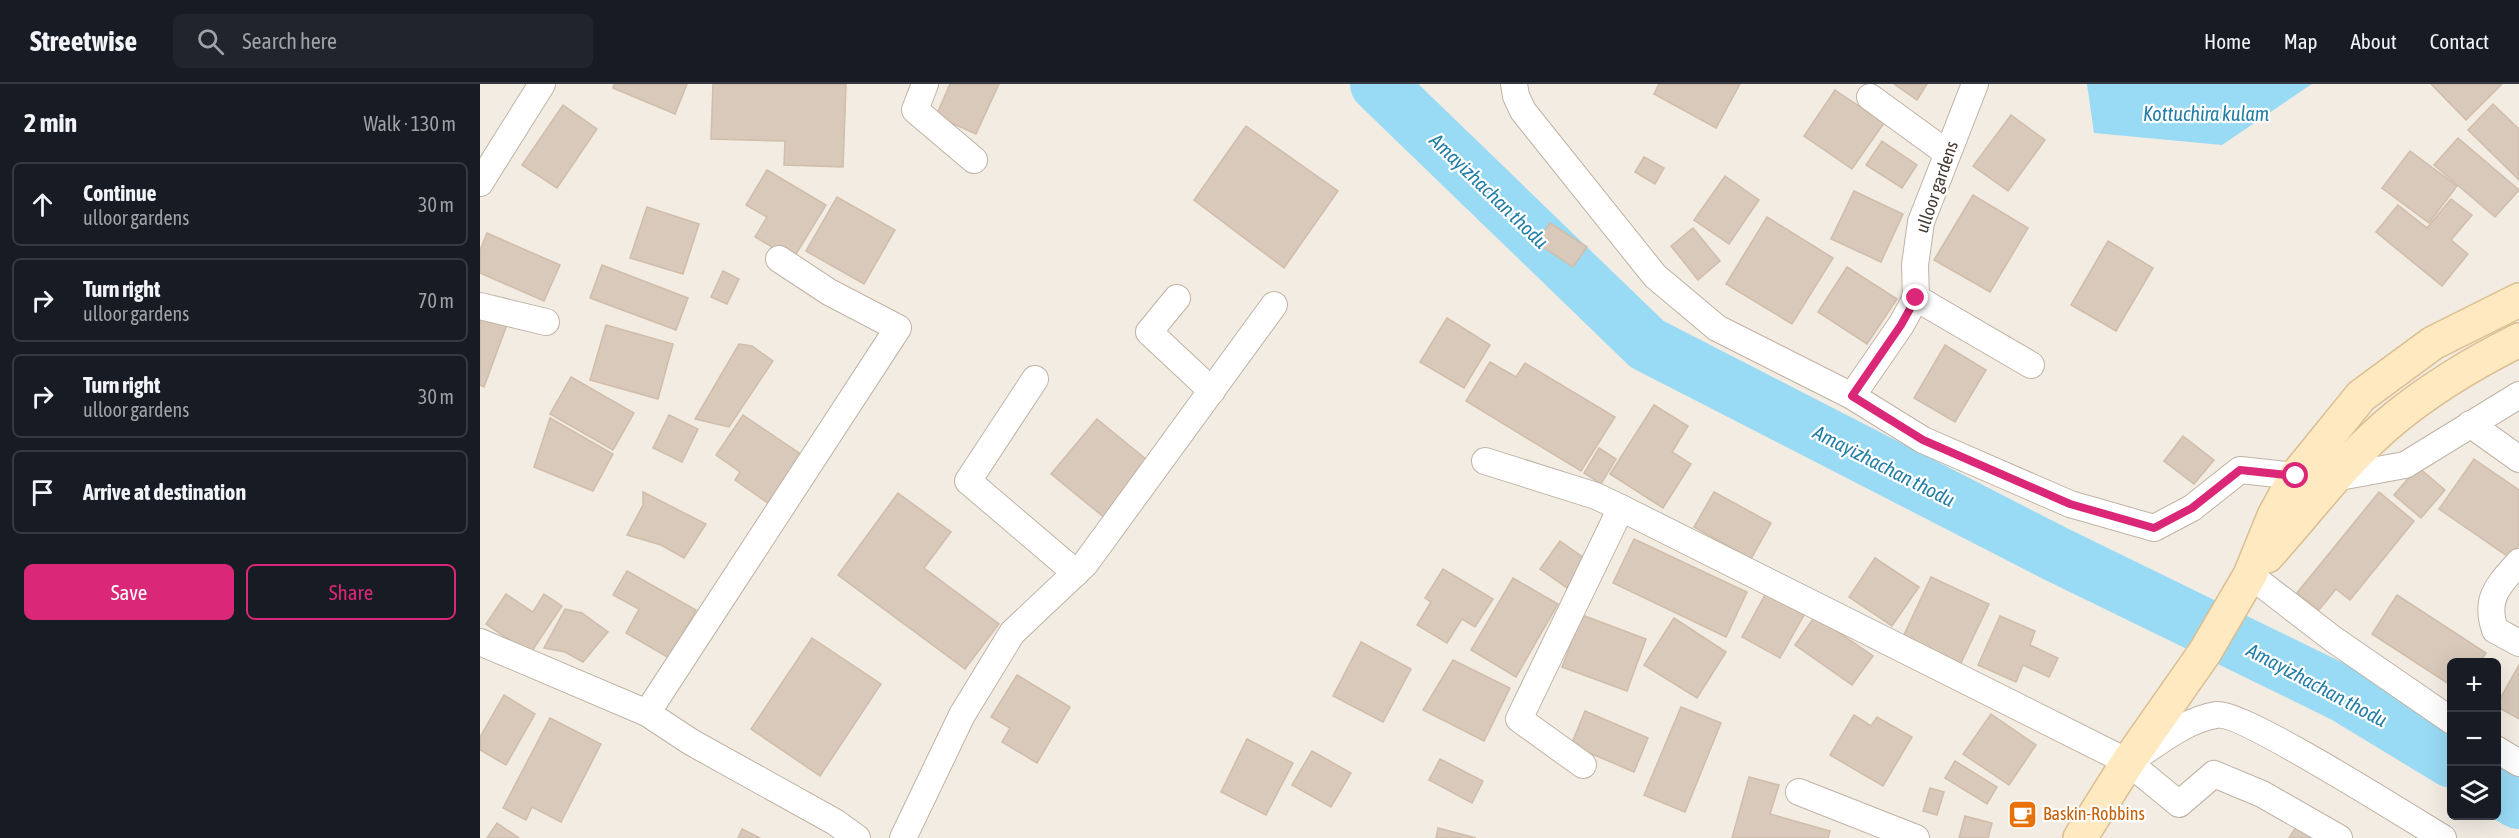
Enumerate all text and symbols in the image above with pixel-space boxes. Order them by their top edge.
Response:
search box [173,14,593,68]
text: Streetwise [30,25,137,57]
icon: search [194,25,227,58]
text: Search here [242,28,337,54]
text: Home [2204,29,2251,53]
text: Map [2284,29,2318,53]
text: About [2351,29,2397,53]
text: Contact [2430,29,2489,53]
water label: Kottuchira kulam [2143,102,2269,125]
text: 2 min [24,108,77,138]
text: Walk · 130 m [364,112,456,135]
water label: Amayizhachan thodu [1425,128,1553,253]
street label: ulloor gardens [1911,138,1962,235]
text: Continue [83,180,157,206]
icon: ahead [26,188,59,221]
text: 30 m [418,193,454,216]
text: ulloor gardens [83,206,189,229]
text: Turn right [83,276,160,302]
icon: right [26,284,59,317]
route end [1902,284,1928,310]
text: 70 m [418,289,454,312]
text: ulloor gardens [83,302,189,325]
text: Turn right [83,372,160,398]
icon: right [26,380,59,413]
text: 30 m [418,385,454,408]
text: ulloor gardens [83,398,189,421]
water label: Amayizhachan thodu [1809,420,1959,511]
route start [2282,462,2308,488]
icon: arrive [26,476,59,509]
text: Arrive at destination [83,479,246,505]
button: Save [24,564,234,620]
button: Share [246,564,456,620]
water label: Amayizhachan thodu [2242,637,2392,731]
map controls [2447,658,2501,820]
button: + [2447,658,2501,712]
button: − [2447,712,2501,766]
button: layers [2447,766,2501,820]
cafe icon: Baskin-Robbins [2006,798,2038,830]
place label: Baskin-Robbins [2043,803,2145,824]

